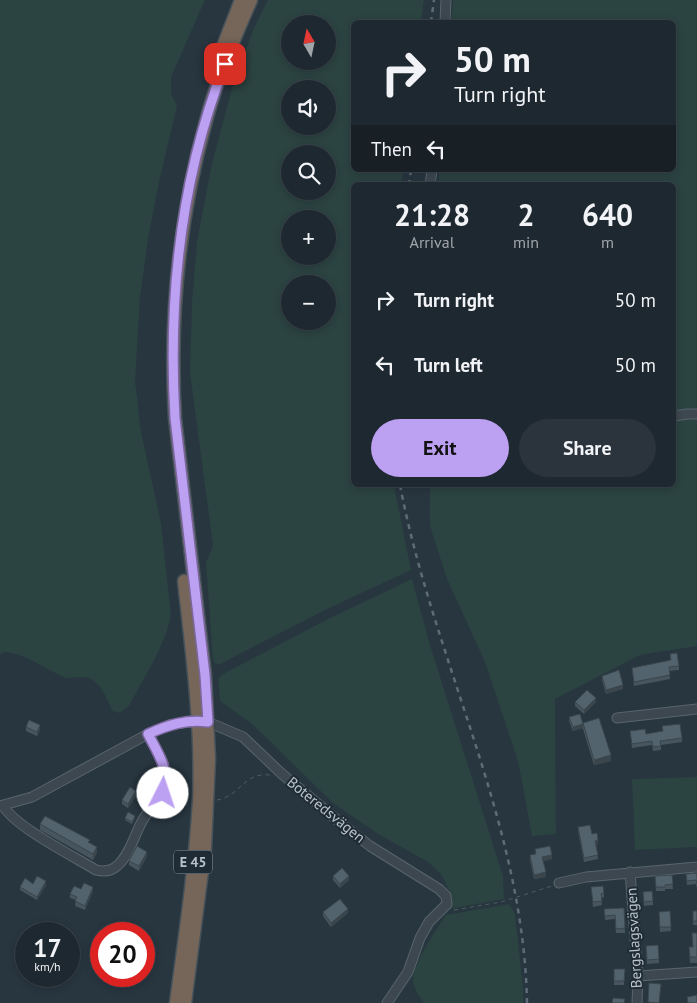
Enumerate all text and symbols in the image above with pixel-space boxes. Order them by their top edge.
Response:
north arrow [281,15,336,70]
map controls [281,15,336,330]
text: 50 m [454,36,531,82]
icon: right [371,40,436,105]
pin [204,43,246,85]
icon: arrive [211,50,239,78]
button: sound [281,80,336,135]
text: Turn right [454,80,546,108]
icon: left [422,135,450,163]
text: Then [371,137,412,161]
button: search [281,145,336,200]
text: 21:28 [394,195,470,234]
text: 2 [518,195,535,234]
text: 640 [582,195,633,234]
button: + [281,210,336,265]
text: Arrival [410,232,454,252]
text: min [513,232,539,252]
text: m [601,232,614,252]
button: − [281,275,336,330]
icon: right [371,286,399,314]
text: Turn right [414,288,494,312]
text: 50 m [615,288,656,312]
icon: left [371,351,399,379]
text: Turn left [414,353,483,377]
text: 50 m [615,353,656,377]
button: Exit [371,419,509,477]
button: Share [519,419,656,477]
position arrow [136,766,188,818]
street label: Boteredsvägen [283,772,369,847]
road number: E 45 [174,850,212,874]
street label: Bergslagsvägen [621,887,646,989]
speed limit sign: 20 [90,922,155,987]
text: 17 [33,932,62,964]
text: km/h [34,959,61,974]

